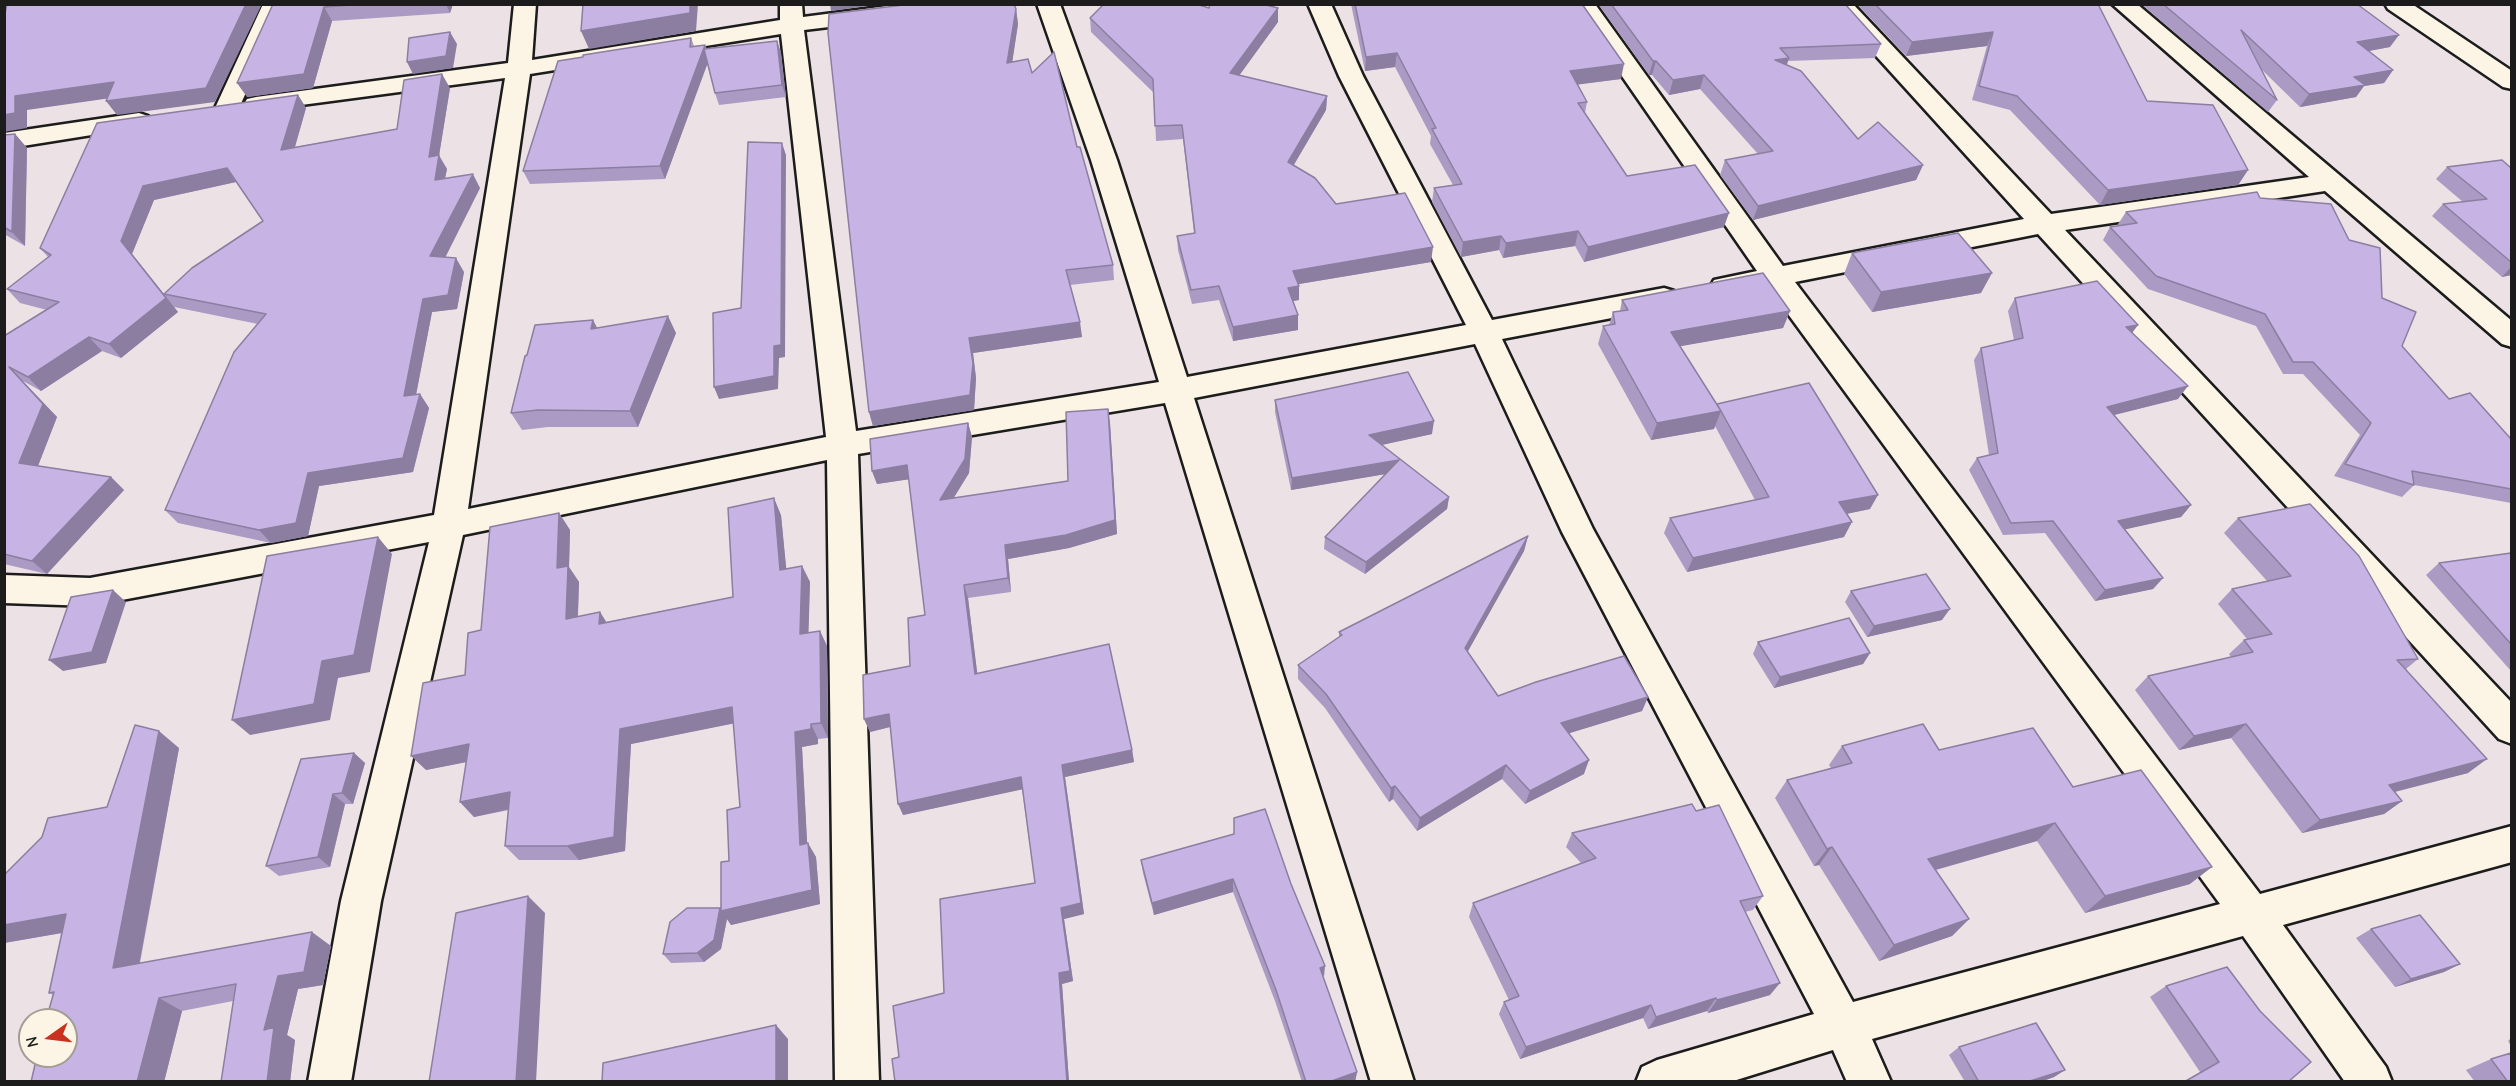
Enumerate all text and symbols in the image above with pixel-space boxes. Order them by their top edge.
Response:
north arrow [18,1008,78,1068]
text: N [22,1035,42,1049]

